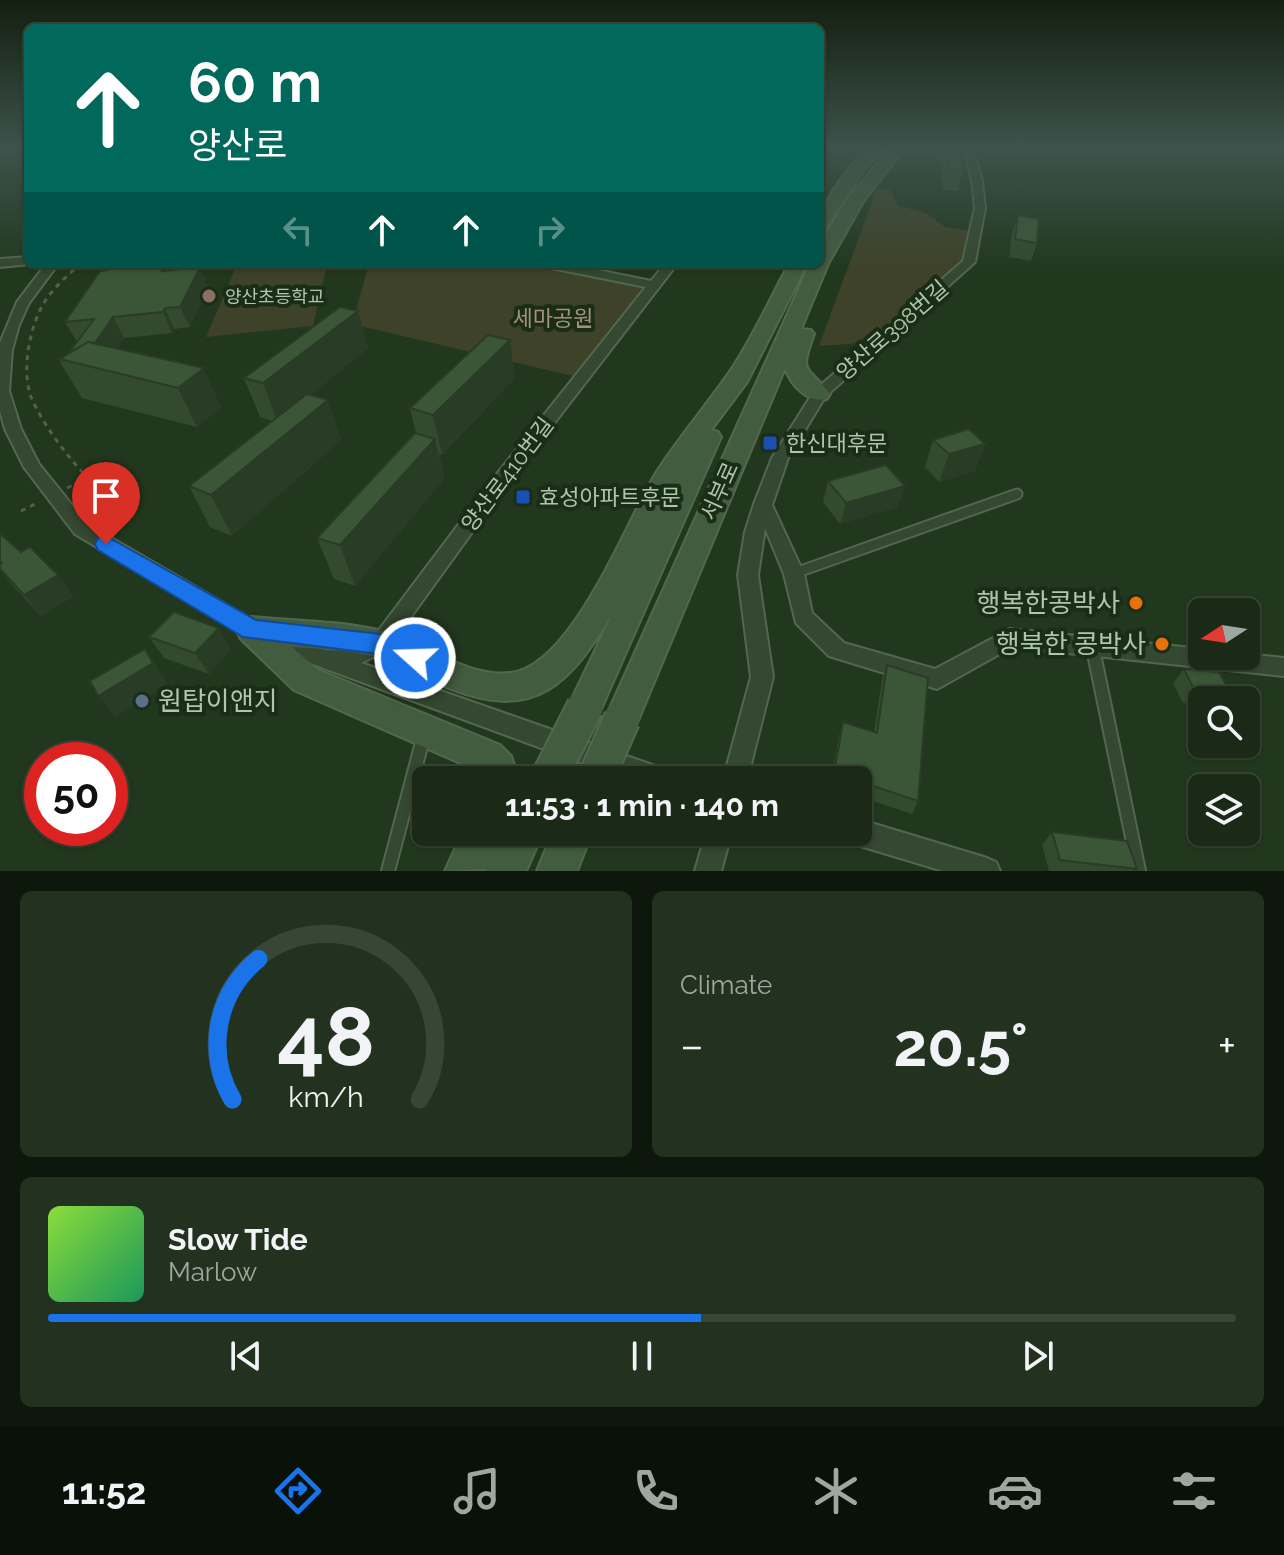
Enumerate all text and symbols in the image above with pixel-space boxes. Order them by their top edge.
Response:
text: 60 m [188,49,322,115]
icon: ahead [56,56,160,160]
text: 양산로 [188,124,287,166]
icon: left [276,208,320,252]
icon: ahead [360,208,404,252]
icon: ahead [444,208,488,252]
icon: right [528,208,572,252]
street label: 양산로398번길 [831,275,953,385]
place label: 양산초등학교 [225,286,324,307]
marker: 양산초등학교 [200,287,218,305]
park label: 세마공원 [513,305,593,331]
street label: 양산로410번길 [456,412,558,536]
place label: 한신대후문 [786,430,887,456]
marker: 한신대후문 [761,434,779,452]
street label: 서부로 [695,458,743,524]
pin [72,462,140,544]
icon: arrive [84,474,128,518]
place label: 효성아파트후문 [539,484,681,510]
marker: 효성아파트후문 [514,488,532,506]
place label: 행복한콩박사 [976,588,1120,618]
marker: 행복한콩박사 [1127,594,1145,612]
north arrow [1188,598,1260,670]
map controls [1188,598,1260,846]
position arrow [373,616,457,700]
place label: 행북한 콩박사 [996,629,1146,659]
marker: 행북한 콩박사 [1153,635,1171,653]
place label: 원탑이앤지 [158,686,278,716]
button: search [1188,686,1260,758]
marker: 원탑이앤지 [133,692,151,710]
speed limit sign: 50 [24,742,128,846]
button: layers [1188,774,1260,846]
text: 11:53 · 1 min · 140 m [505,788,779,823]
text: Climate [680,970,772,1000]
text: 48 [277,988,375,1085]
text: 20.5° [893,1010,1028,1080]
text: − [680,1020,704,1071]
text: + [1218,1020,1236,1071]
text: km/h [288,1080,364,1114]
text: Slow Tide [168,1222,308,1257]
text: Marlow [168,1257,257,1287]
icon: previous [224,1334,268,1378]
icon: pause [620,1334,664,1378]
icon: next [1016,1334,1060,1378]
icon: directions [270,1463,326,1519]
icon: music [449,1463,505,1519]
icon: phone [628,1463,684,1519]
icon: climate [808,1463,864,1519]
icon: car [987,1463,1043,1519]
icon: filters [1166,1463,1222,1519]
text: 11:52 [62,1470,146,1512]

